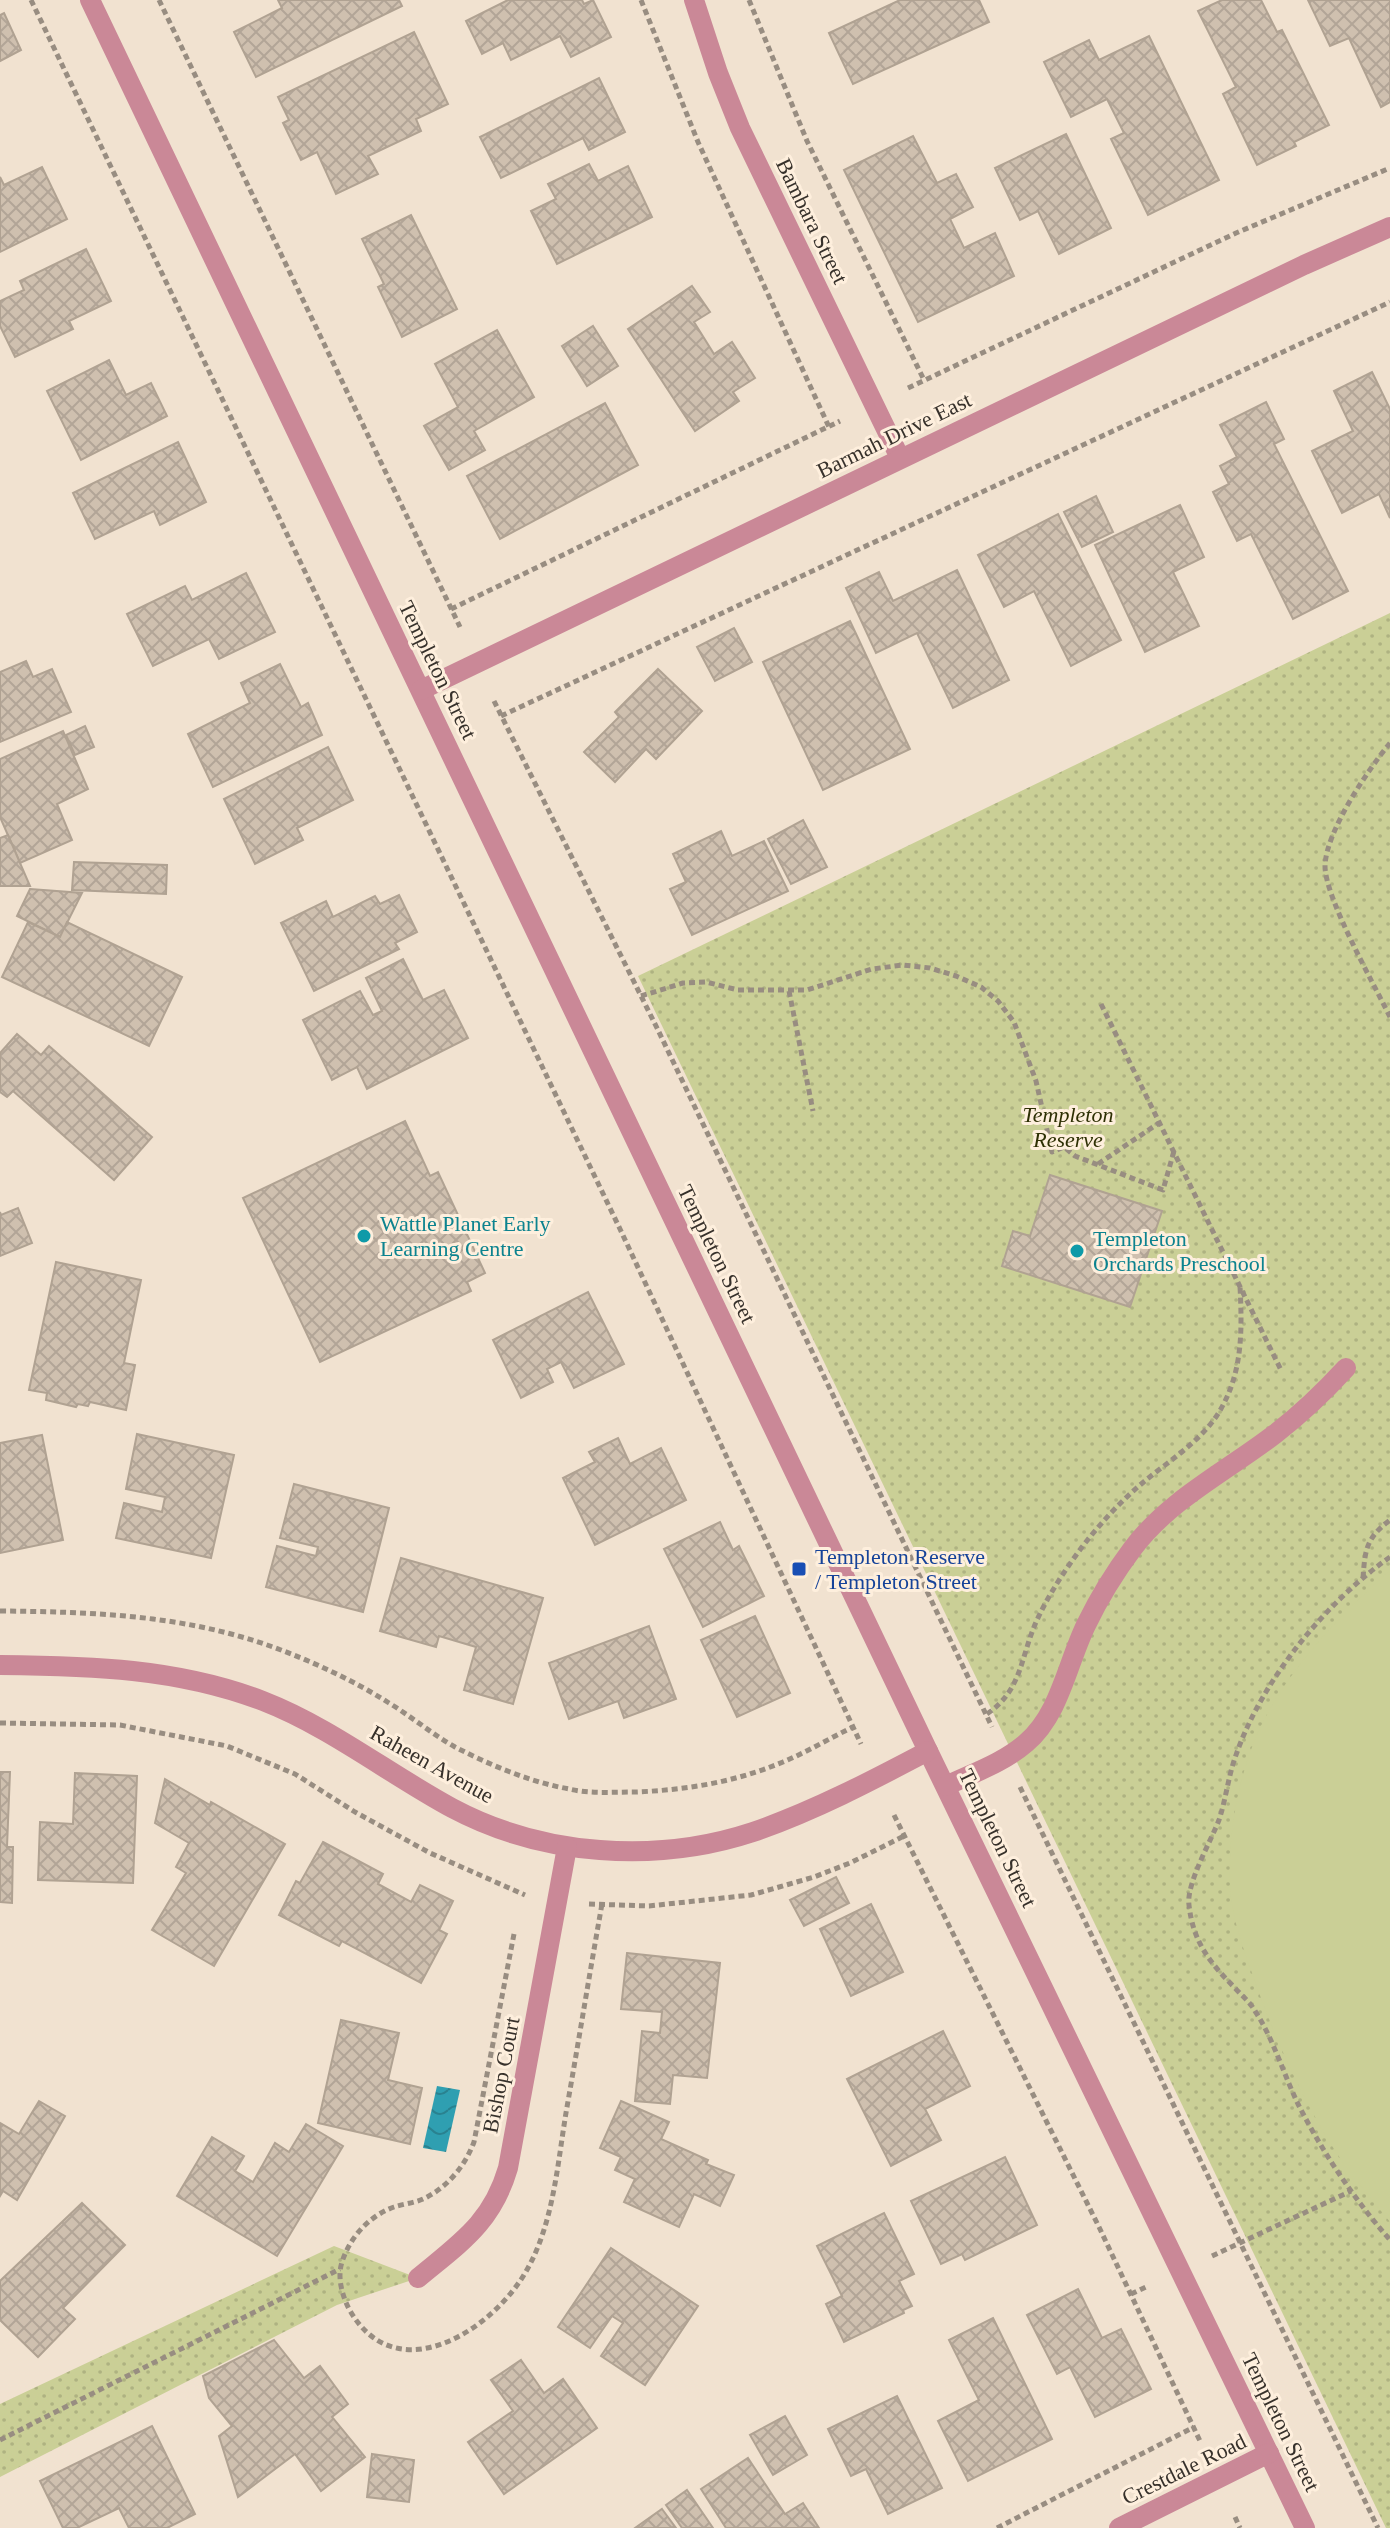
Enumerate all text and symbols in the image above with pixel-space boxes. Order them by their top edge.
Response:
street label: Bambara Street [771,154,853,288]
street label: Barmah Drive East [813,387,975,483]
street label: Templeton Street [394,597,482,743]
park label: Templeton Reserve [1023,1102,1113,1152]
street label: Templeton Street [673,1181,761,1327]
place label: Wattle Planet Early Learning Centre [380,1211,551,1261]
place label: Templeton Orchards Preschool [1093,1226,1266,1276]
marker: Wattle Planet Early Learning Centre [355,1227,373,1245]
marker: Templeton Orchards Preschool [1068,1242,1086,1260]
place label: Templeton Reserve / Templeton Street [815,1544,985,1594]
marker: Templeton Reserve / Templeton Street [790,1560,808,1578]
street label: Raheen Avenue [366,1720,498,1808]
street label: Templeton Street [954,1765,1042,1911]
street label: Bishop Court [477,2015,525,2135]
street label: Templeton Street [1237,2349,1325,2495]
street label: Crestdale Road [1118,2428,1250,2510]

